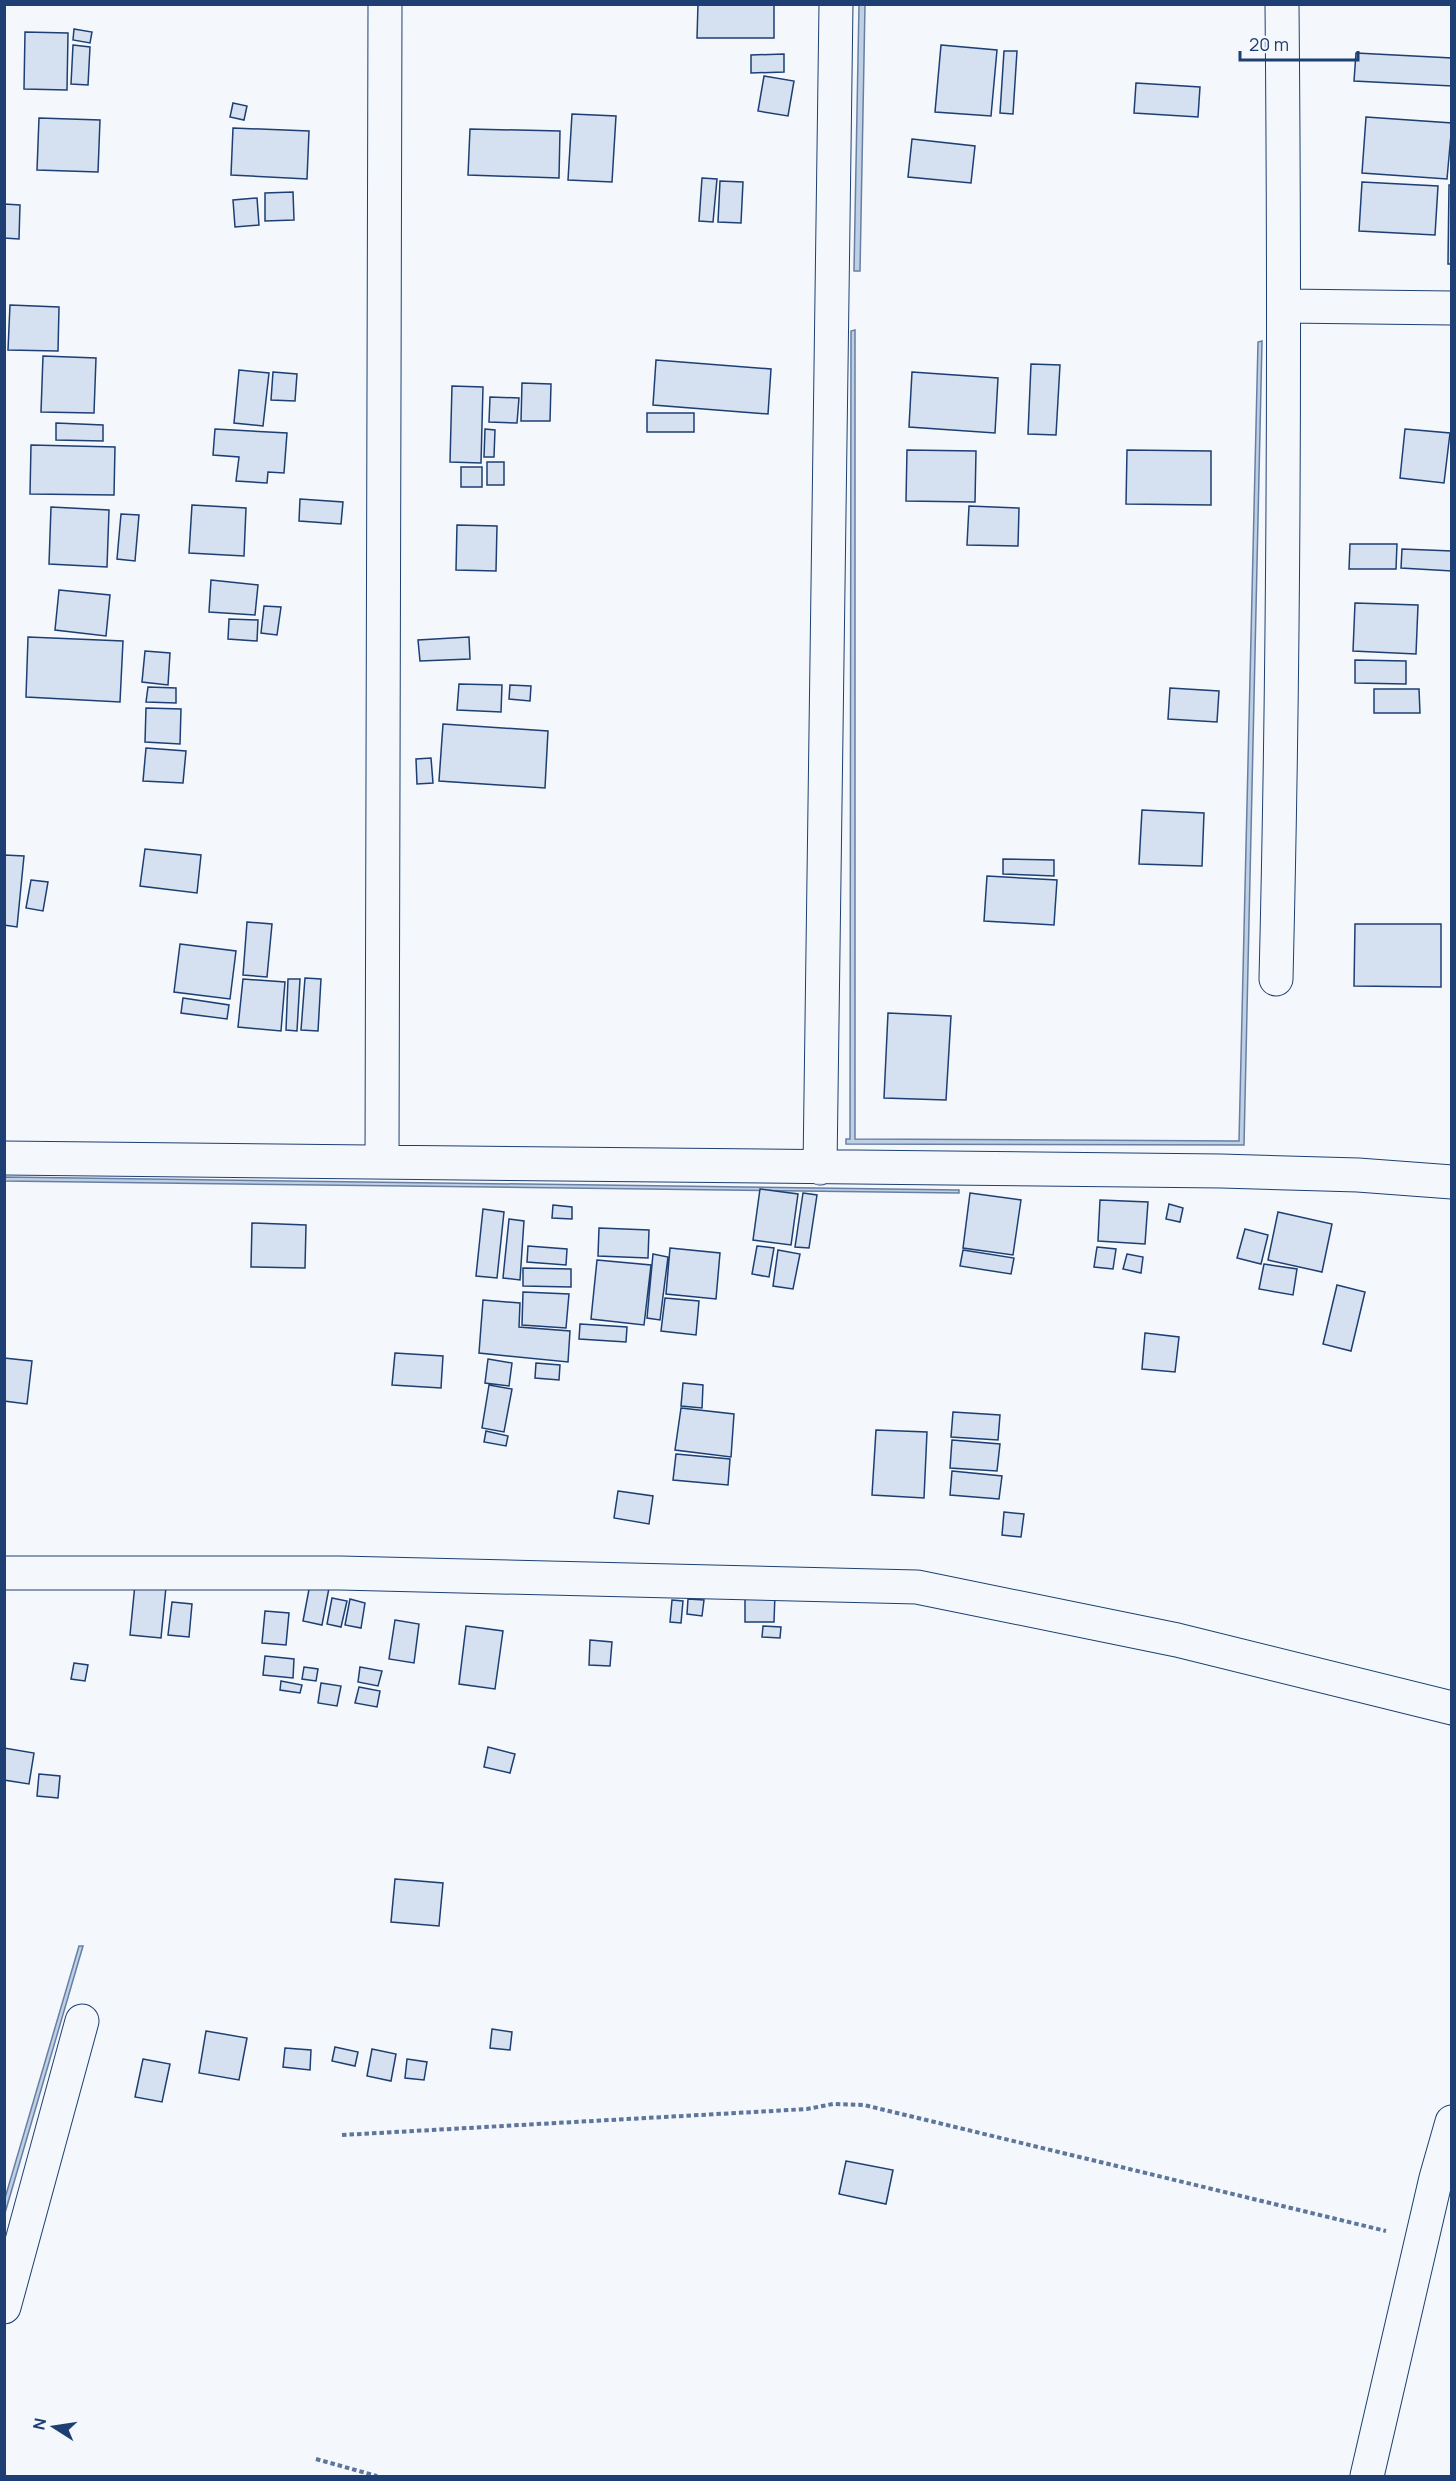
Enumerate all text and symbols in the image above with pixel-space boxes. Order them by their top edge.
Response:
scale bar [1240,24,1358,62]
text: 20 m [1249,32,1289,56]
north arrow [24,2397,84,2457]
text: N [27,2416,51,2432]

